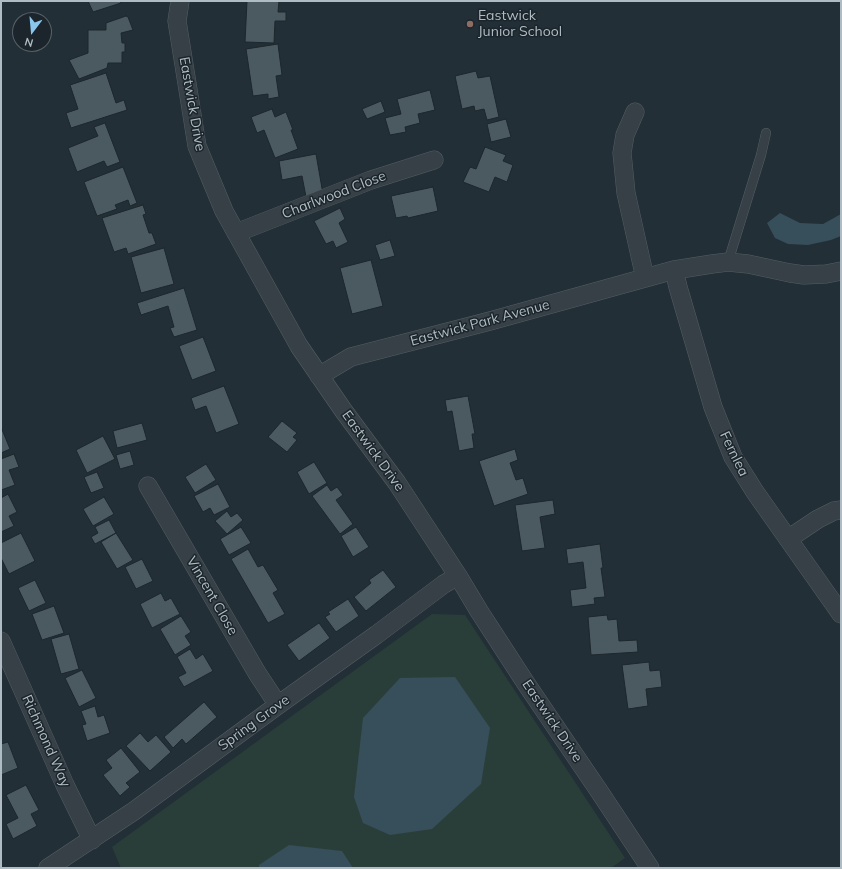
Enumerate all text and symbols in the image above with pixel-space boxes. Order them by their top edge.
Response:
place label: Eastwick Junior School [478,8,562,40]
north arrow [12,12,52,52]
marker: Eastwick Junior School [465,19,475,29]
text: N [23,35,35,50]
street label: Eastwick Drive [175,56,209,152]
street label: Charlwood Close [280,167,388,223]
street label: Eastwick Park Avenue [408,296,552,350]
street label: Eastwick Drive [338,407,408,495]
street label: Fernlea [716,429,752,479]
street label: Vincent Close [183,554,241,638]
street label: Eastwick Drive [518,677,586,765]
street label: Richmond Way [18,692,74,790]
street label: Spring Grove [215,692,293,754]

